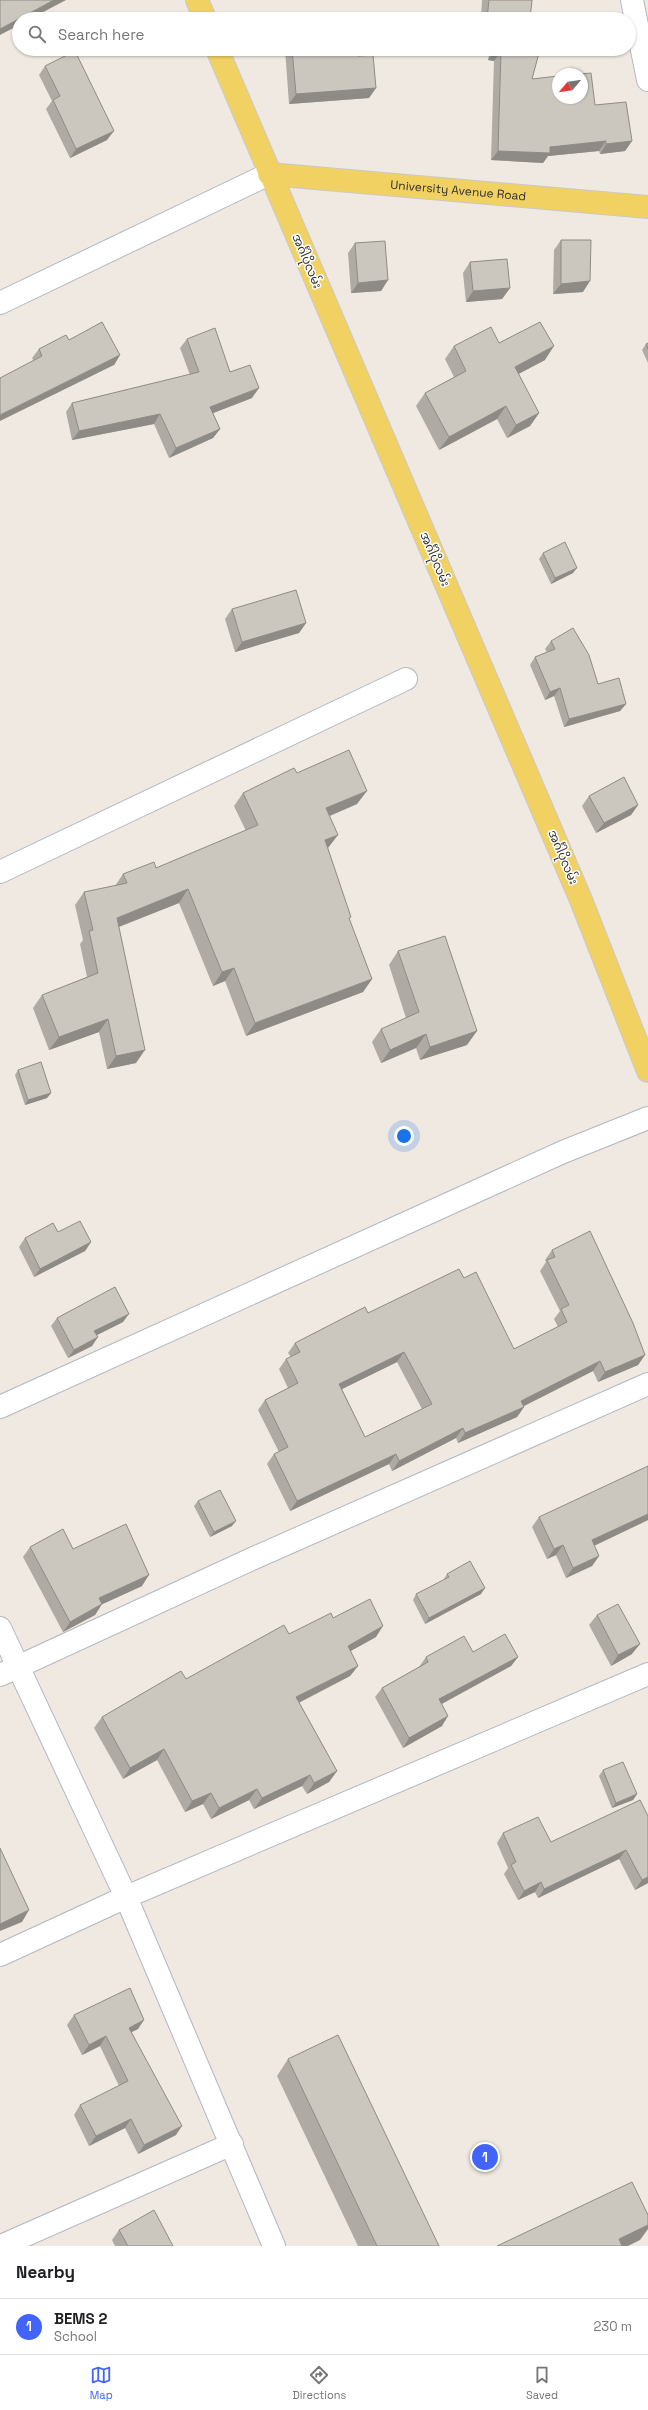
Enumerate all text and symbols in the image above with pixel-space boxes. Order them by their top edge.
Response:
search box [12,12,636,56]
icon: search [26,23,48,45]
text: Search here [58,25,144,44]
north arrow [552,68,588,104]
street label: University Avenue Road [390,177,527,204]
street label: အင်္ဂါပိုလမ်း [286,231,327,292]
street label: အင်္ဂါပိုလမ်း [414,529,455,590]
street label: အင်္ဂါပိုလမ်း [542,827,583,888]
your location [394,1126,414,1146]
pin: 1 [472,2142,498,2172]
text: Nearby [16,2261,75,2283]
text: BEMS 2 [54,2309,107,2328]
text: 1 [26,2318,32,2335]
text: 230 m [594,2318,632,2335]
text: School [54,2328,97,2345]
tab: Map [90,2364,113,2402]
tab: Directions [292,2364,346,2402]
tab: Saved [526,2364,558,2402]

